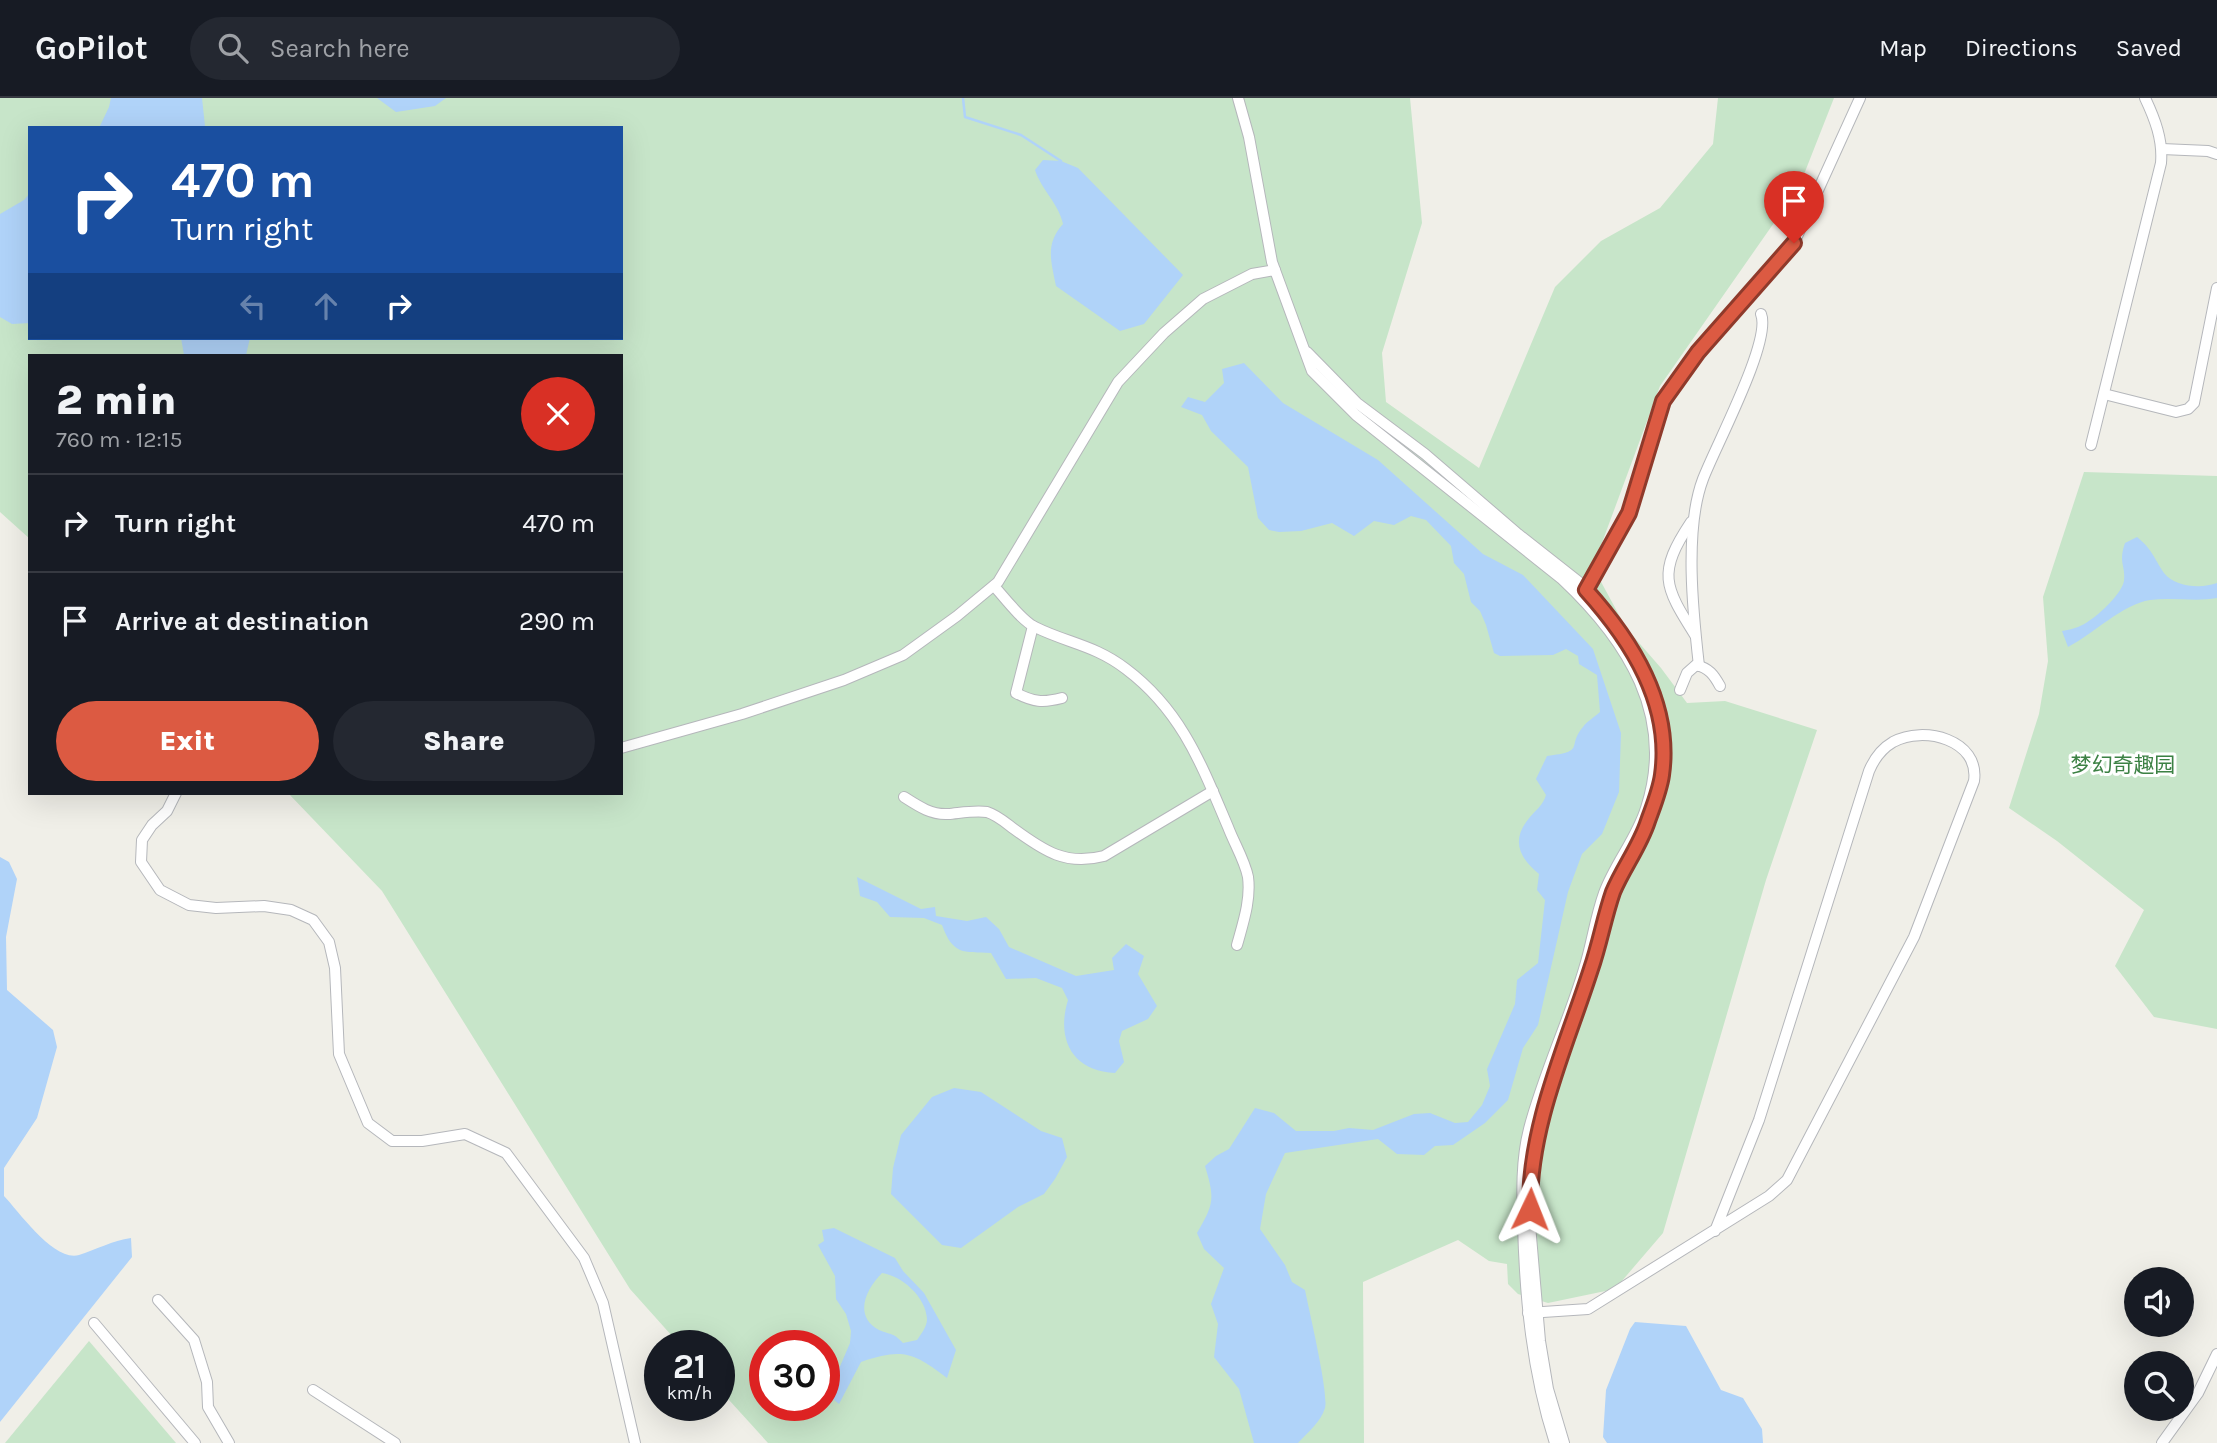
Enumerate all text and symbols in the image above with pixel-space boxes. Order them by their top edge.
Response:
search box [190,17,680,80]
text: GoPilot [35,29,148,67]
icon: search [214,29,252,67]
text: Search here [270,33,410,64]
text: Map [1879,34,1927,62]
text: Directions [1965,34,2078,62]
text: Saved [2116,34,2182,62]
text: 470 m [171,152,314,209]
icon: right [56,154,147,245]
pin [1764,171,1824,243]
icon: arrive [1775,182,1813,220]
text: Turn right [171,211,313,248]
icon: left [234,287,272,325]
icon: ahead [307,287,345,325]
icon: right [380,287,418,325]
text: 2 min [56,375,176,425]
button: close [521,377,595,451]
text: 760 m · 12:15 [56,426,182,453]
icon: right [56,504,94,542]
text: Turn right [115,508,236,539]
text: 470 m [522,508,595,539]
icon: arrive [56,602,94,640]
text: Arrive at destination [115,606,369,637]
text: 290 m [519,606,595,637]
button: Exit [56,701,319,781]
button: Share [333,701,595,781]
park label: 梦幻奇趣园 [2071,753,2176,777]
position arrow [1493,1172,1567,1246]
map controls [2124,1267,2194,1421]
button: sound [2124,1267,2194,1337]
speed limit sign: 30 [749,1330,840,1421]
text: 21 [673,1346,706,1387]
button: search [2124,1351,2194,1421]
text: km/h [667,1382,712,1404]

